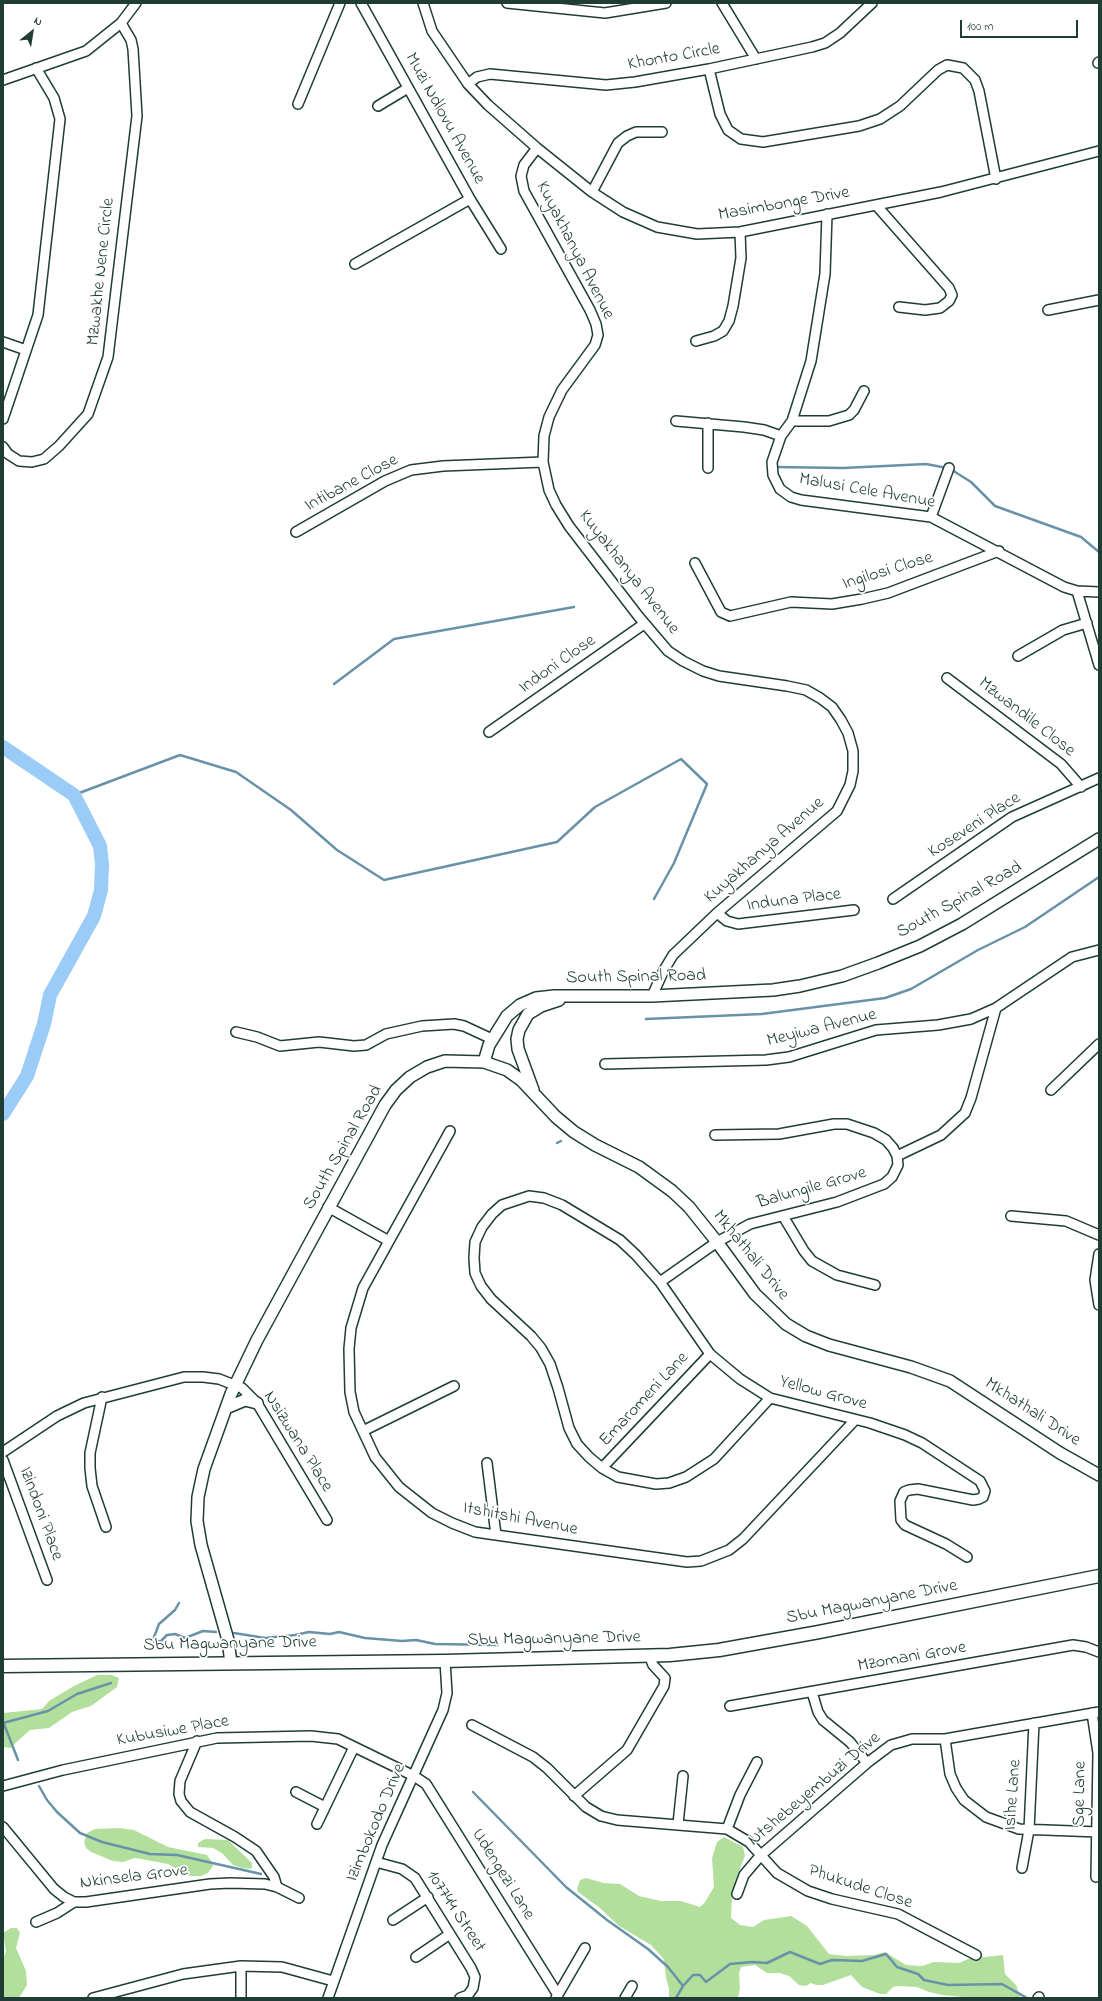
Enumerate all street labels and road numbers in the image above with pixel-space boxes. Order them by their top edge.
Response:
street label: Khonto Circle [626,39,722,77]
street label: Muzi Ndlovu Avenue [399,50,489,188]
street label: Kuyakhanya Avenue [530,178,618,324]
street label: Masimbonge Drive [717,183,851,227]
street label: Mzwakhe Nene Circle [84,197,120,347]
street label: Intibane Close [302,450,402,518]
street label: Malusi Cele Avenue [797,469,937,515]
street label: Kuyakhanya Avenue [573,507,683,639]
street label: Ingilosi Close [840,548,936,596]
street label: Indoni Close [515,631,601,699]
street label: Mzwandile Close [973,673,1079,763]
street label: Koseveni Place [925,788,1025,864]
street label: Kuyakhanya Avenue [701,793,829,909]
street label: South Spinal Road [893,858,1027,944]
street label: Induna Place [746,885,842,917]
street label: South Spinal Road [566,966,706,990]
street label: Meyiwa Avenue [765,1005,879,1053]
street label: South Spinal Road [300,1082,388,1214]
street label: Balungile Grove [755,1163,869,1215]
street label: Mkhathali Drive [707,1207,793,1305]
street label: Emaromeni Lane [596,1348,694,1452]
street label: Yellow Grove [777,1372,869,1416]
street label: Mkhathali Drive [980,1374,1084,1452]
street label: Nsizwana Place [257,1388,337,1496]
street label: Izindoni Place [13,1464,67,1564]
street label: Itshitshi Avenue [461,1498,579,1542]
street label: Sbu Magwanyane Drive [785,1576,959,1630]
street label: Sbu Magwanyane Drive [467,1628,641,1652]
street label: Sbu Magwanyane Drive [143,1633,317,1657]
street label: Mzomani Grove [856,1638,968,1678]
street label: Kubusiwe Place [115,1711,231,1753]
street label: Ntshebeyembuzi Drive [744,1728,886,1852]
street label: Isihe Lane [1001,1759,1027,1831]
street label: Izimbokodo Drive [342,1761,412,1885]
street label: Sge Lane [1070,1761,1092,1827]
street label: Udengezi Lane [465,1826,539,1924]
street label: Nkinsela Grove [79,1861,189,1895]
street label: Phukude Close [805,1861,915,1915]
street label: 107744 Street [421,1867,489,1957]

